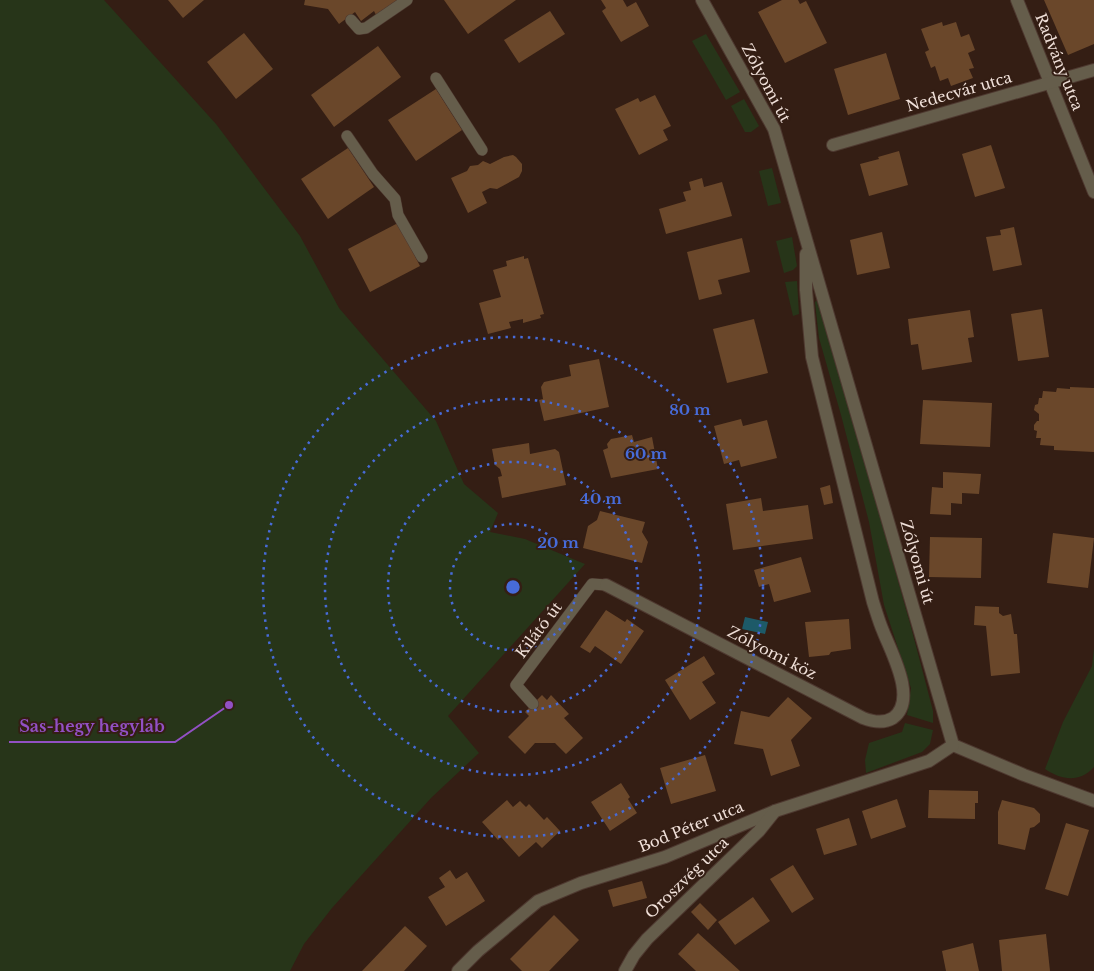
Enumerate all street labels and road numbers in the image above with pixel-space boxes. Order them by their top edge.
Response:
street label: Radvány utca [1031,10,1088,114]
street label: Zólyomi út [738,40,795,126]
street label: Nedecvár utca [904,67,1014,116]
street label: Zólyomi út [896,518,939,606]
street label: Kilátó út [511,598,566,662]
street label: Zólyomi köz [724,622,820,683]
street label: Bod Péter utca [636,797,747,856]
street label: Oroszvég utca [641,833,733,922]

